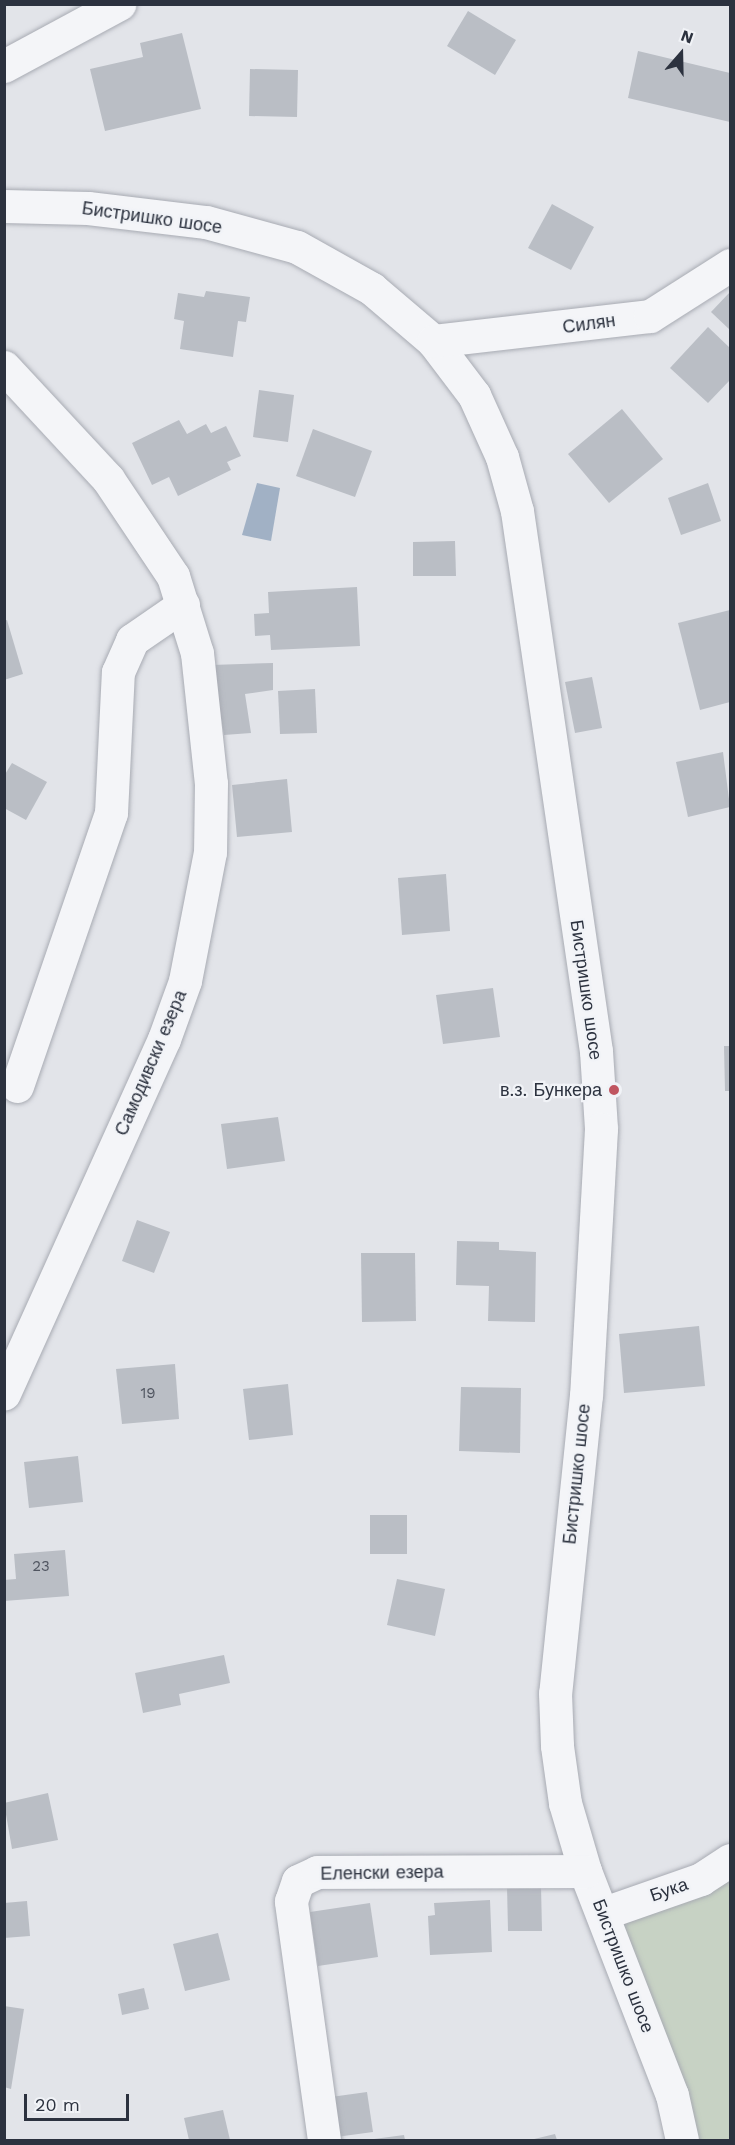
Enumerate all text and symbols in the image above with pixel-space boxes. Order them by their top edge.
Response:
north arrow [651,24,711,84]
text: N [678,26,696,48]
street label: Бистришко шосе [81,197,223,239]
street label: Силян [561,310,617,338]
street label: Бистришко шосе [565,919,607,1061]
street label: Самодивски езера [111,987,191,1139]
place label: в.з. Бункера [500,1079,602,1101]
marker: в.з. Бункера [607,1083,621,1097]
house number: 19 [140,1385,156,1403]
street label: Бистришко шосе [559,1403,595,1545]
house number: 23 [32,1558,50,1576]
street label: Еленски езера [320,1861,444,1885]
street label: Бука [647,1873,691,1907]
street label: Бистришко шосе [588,1896,658,2036]
scale bar [27,2082,132,2120]
text: 20 m [35,2094,80,2115]

